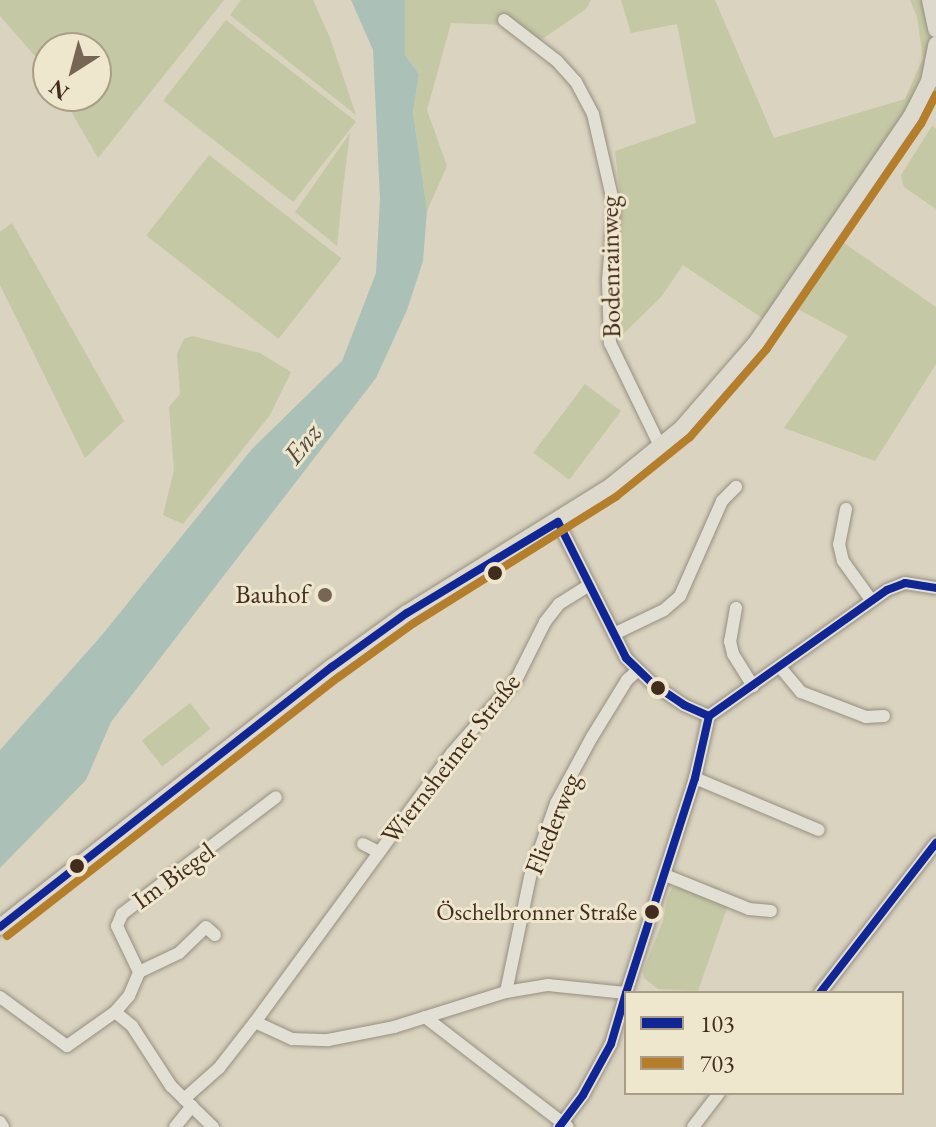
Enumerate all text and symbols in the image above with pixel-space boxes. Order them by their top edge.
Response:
north arrow [32,32,112,112]
text: N [43,73,75,107]
street label: Bodenrainweg [594,196,628,338]
water label: Enz [276,416,328,470]
unlabelled marker [487,565,503,581]
place label: Bauhof [235,579,309,611]
marker: Bauhof [316,586,334,604]
street label: Wiernsheimer Straße [375,668,527,850]
unlabelled marker [650,680,666,696]
street label: Fliederweg [519,769,587,879]
street label: Im Biegel [127,836,221,916]
unlabelled marker [69,858,85,874]
place label: Öschelbronner Straße [436,898,637,926]
marker: Öschelbronner Straße [644,904,660,920]
legend [624,991,904,1095]
text: 103 [700,1008,735,1039]
text: 703 [700,1048,735,1079]

